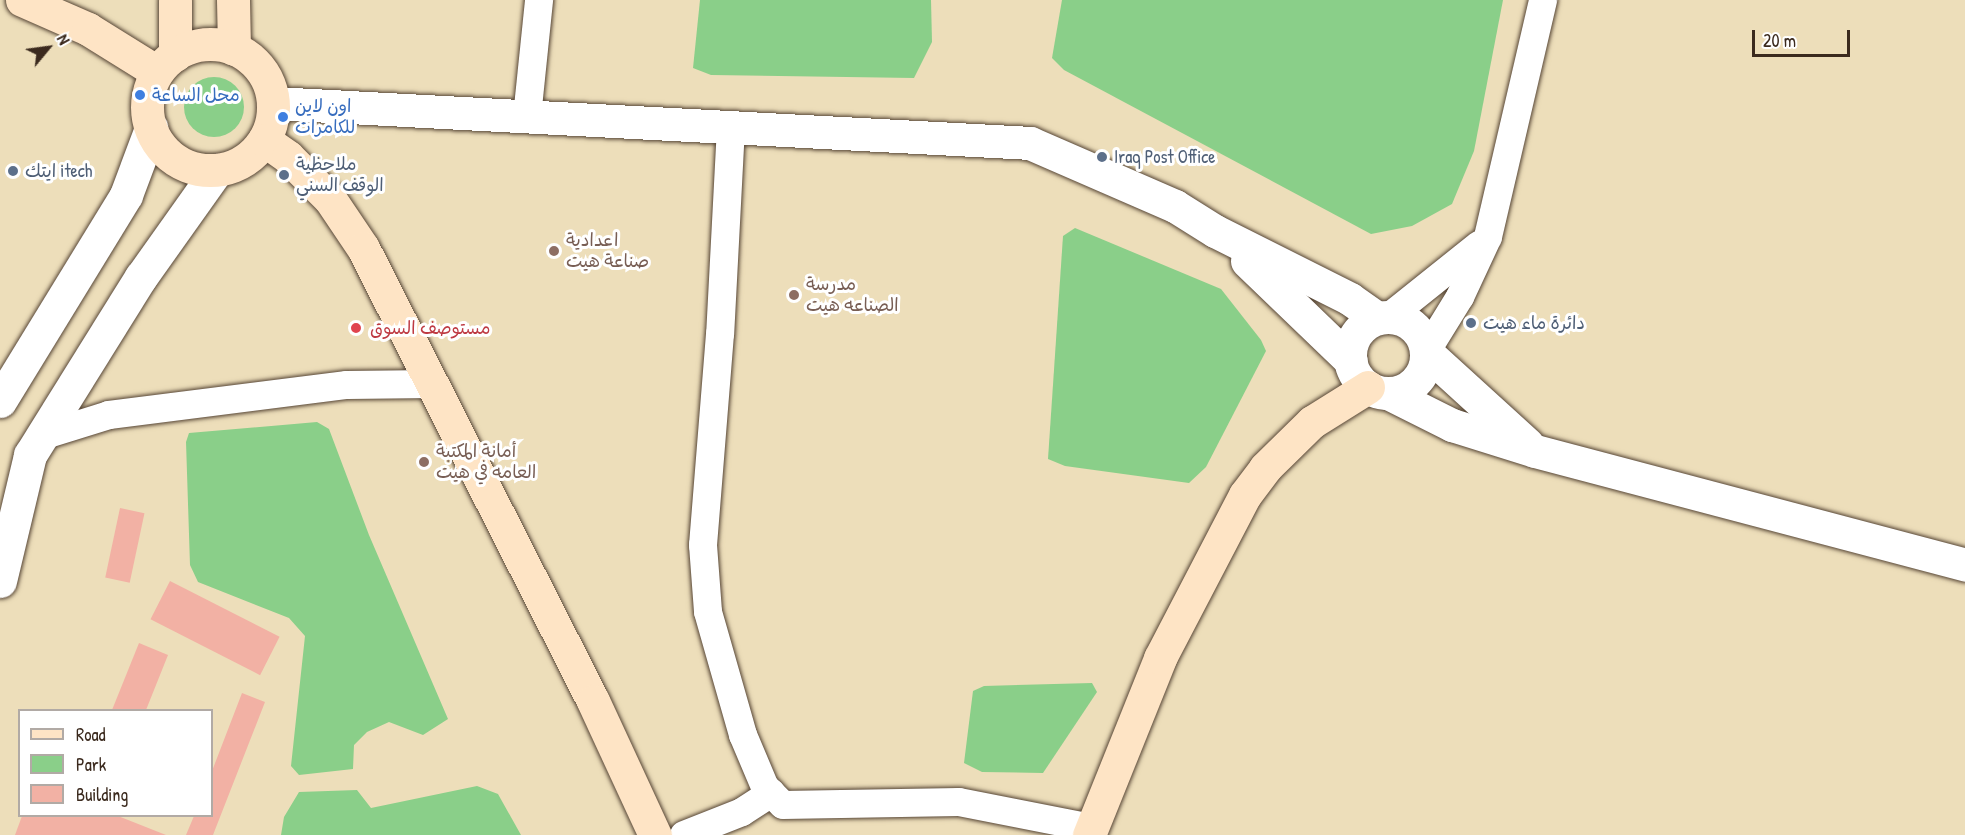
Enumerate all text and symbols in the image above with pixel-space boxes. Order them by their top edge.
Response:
north arrow [18,18,78,78]
scale bar [1755,18,1852,56]
text: 20 m [1763,28,1796,53]
text: N [52,30,75,48]
place label: محل الساعة [152,84,240,106]
marker: محل الساعة [133,88,147,102]
place label: اون لاين للكامرات [295,96,355,138]
marker: اون لاين للكامرات [276,110,290,124]
place label: Iraq Post Office [1114,146,1216,168]
marker: Iraq Post Office [1095,150,1109,164]
place label: ملاحظية الوقف السني [296,154,384,196]
place label: ايتك itech [25,160,92,182]
marker: ايتك itech [6,164,20,178]
marker: ملاحظية الوقف السني [277,168,291,182]
place label: اعدادية صناعة هيت [566,230,649,272]
marker: اعدادية صناعة هيت [547,244,561,258]
place label: مدرسة الصناعه هيت [806,274,899,316]
marker: مدرسة الصناعه هيت [787,288,801,302]
place label: دائرة ماء هيت [1483,312,1585,334]
marker: دائرة ماء هيت [1464,316,1478,330]
place label: مستوصف السوق [370,317,491,339]
marker: مستوصف السوق [347,319,365,337]
place label: أمانة المكتبة العامه في هيت [436,441,536,484]
marker: أمانة المكتبة العامه في هيت [417,455,431,469]
legend [18,709,213,817]
text: Road [76,722,106,747]
text: Park [76,752,106,777]
text: Building [76,782,128,807]

